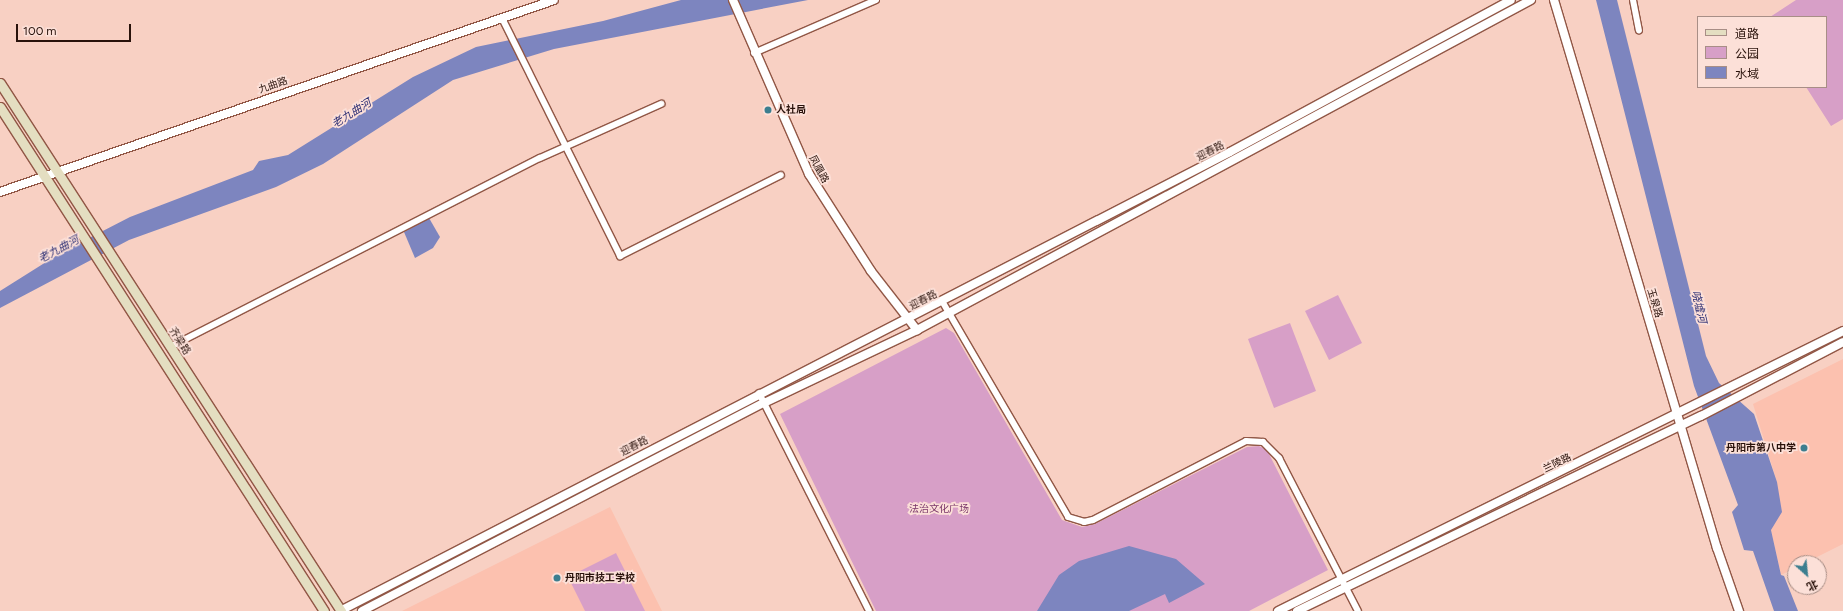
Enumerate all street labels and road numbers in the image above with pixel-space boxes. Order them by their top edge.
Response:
street label: 九曲路 [257,74,289,96]
street label: 迎春路 [1194,139,1226,163]
street label: 凤凰路 [806,153,832,185]
street label: 玉泉路 [1645,287,1665,319]
street label: 迎春路 [907,288,939,312]
street label: 齐梁路 [167,325,193,357]
street label: 迎春路 [618,434,650,458]
street label: 兰陵路 [1541,451,1573,475]

